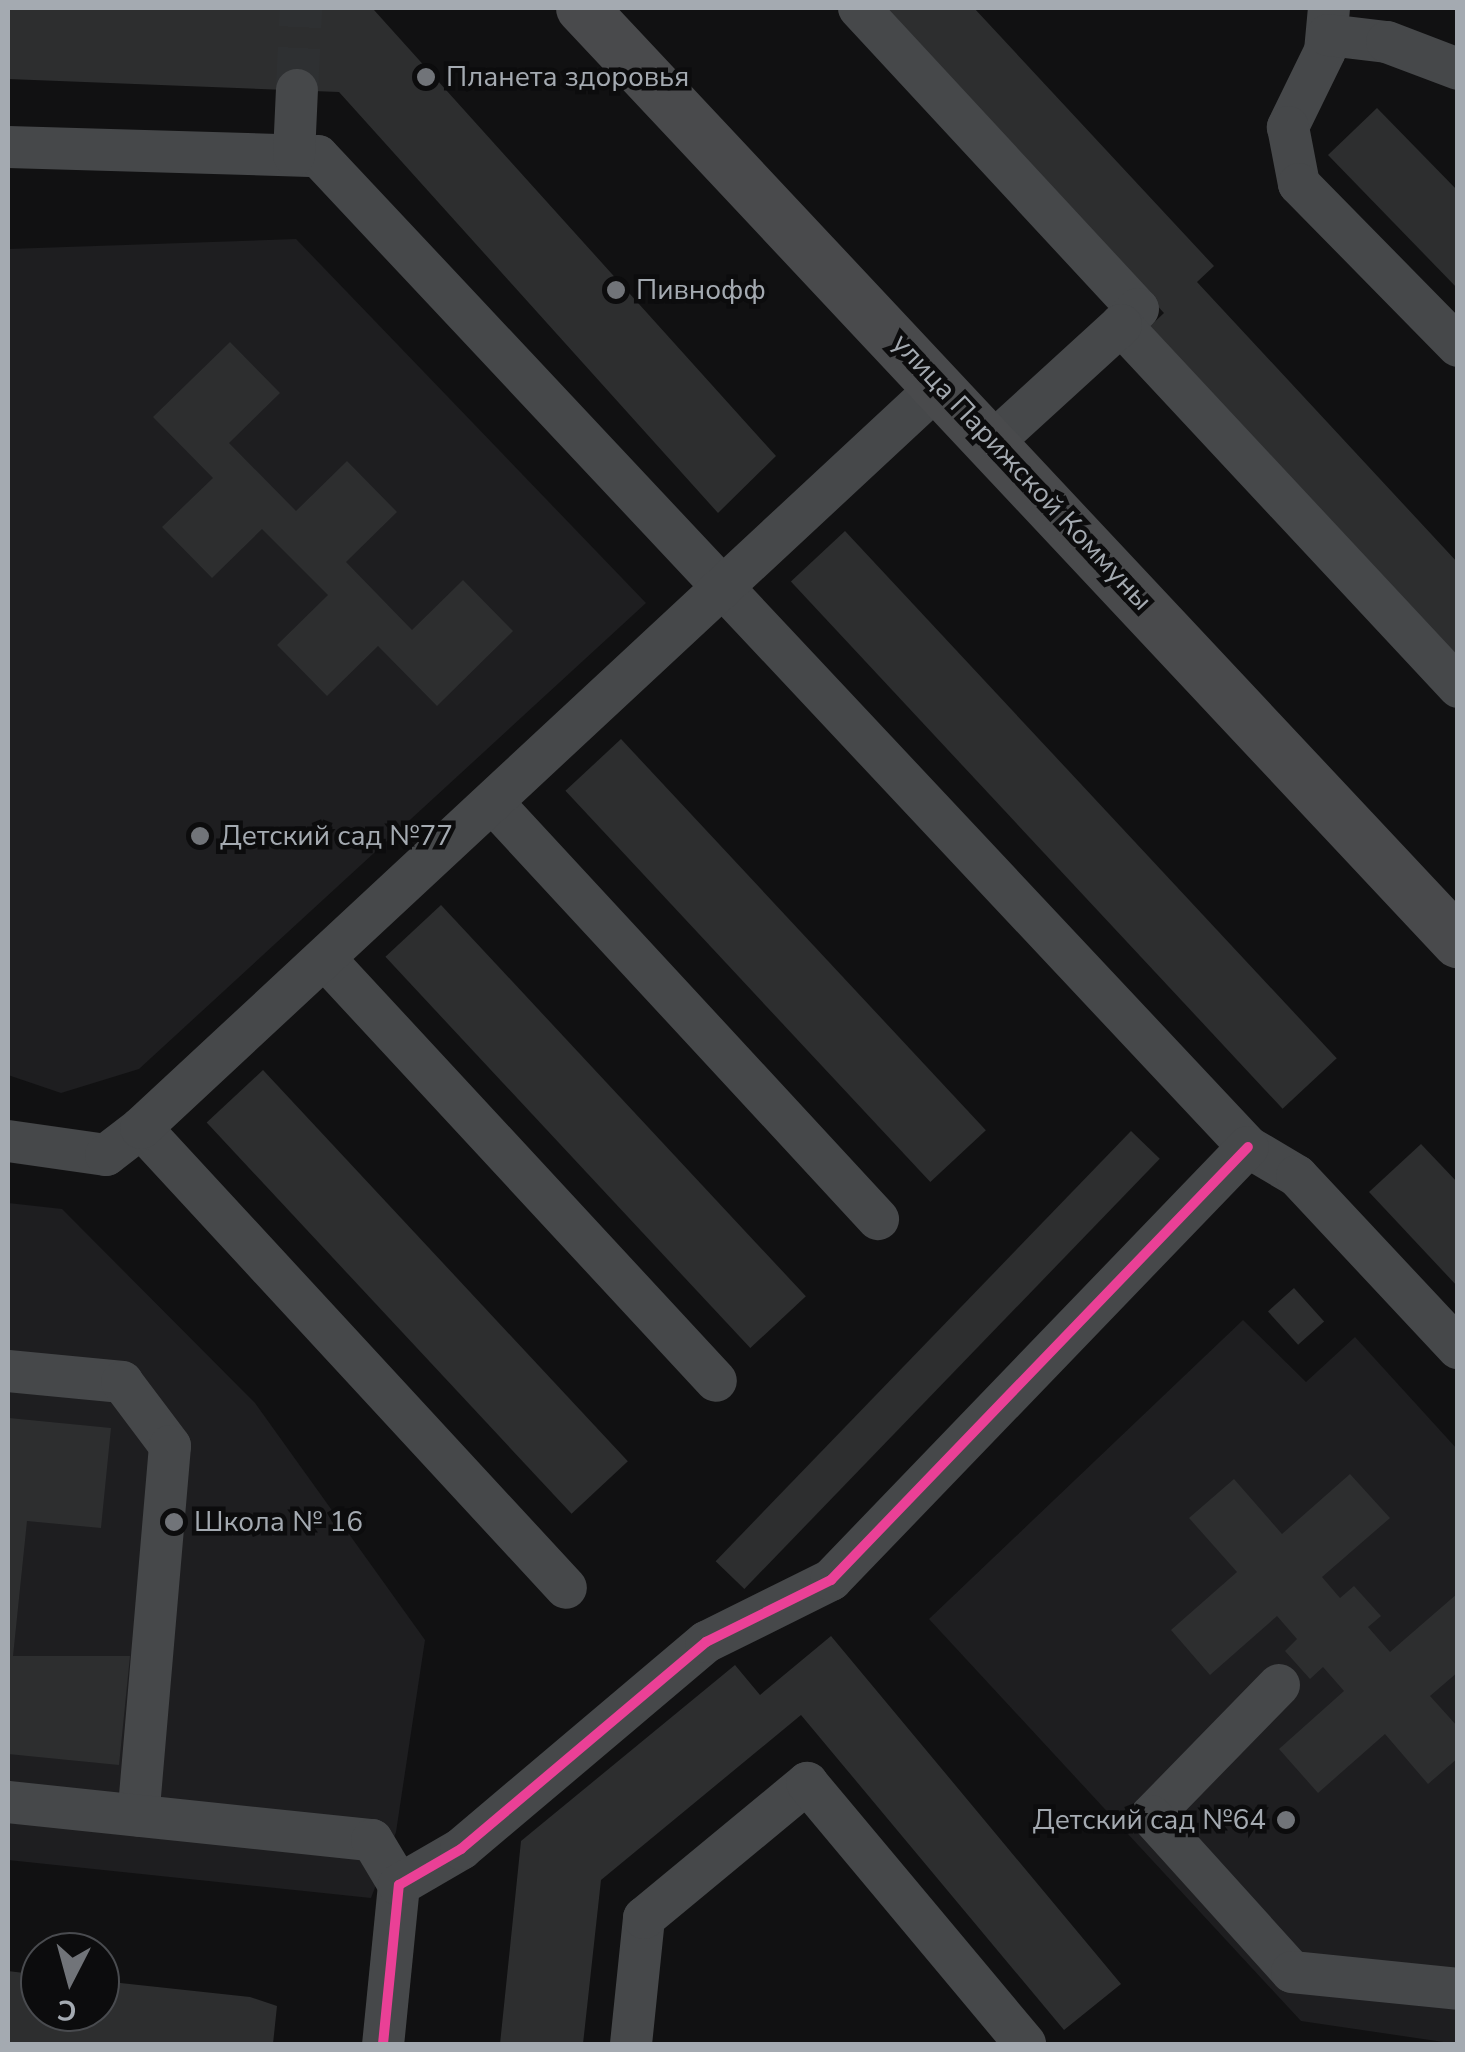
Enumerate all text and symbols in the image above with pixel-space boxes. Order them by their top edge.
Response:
place label: Планета здоровья [446,60,689,94]
marker: Планета здоровья [415,66,437,88]
place label: Пивнофф [636,273,766,307]
marker: Пивнофф [605,279,627,301]
street label: улица Парижской Коммуны [885,327,1159,617]
place label: Детский сад №77 [220,819,453,853]
marker: Детский сад №77 [189,825,211,847]
place label: Школа № 16 [194,1505,363,1539]
marker: Школа № 16 [163,1511,185,1533]
place label: Детский сад №64 [1033,1803,1266,1837]
marker: Детский сад №64 [1275,1809,1297,1831]
north arrow [20,1932,120,2032]
text: С [56,1990,79,2030]

